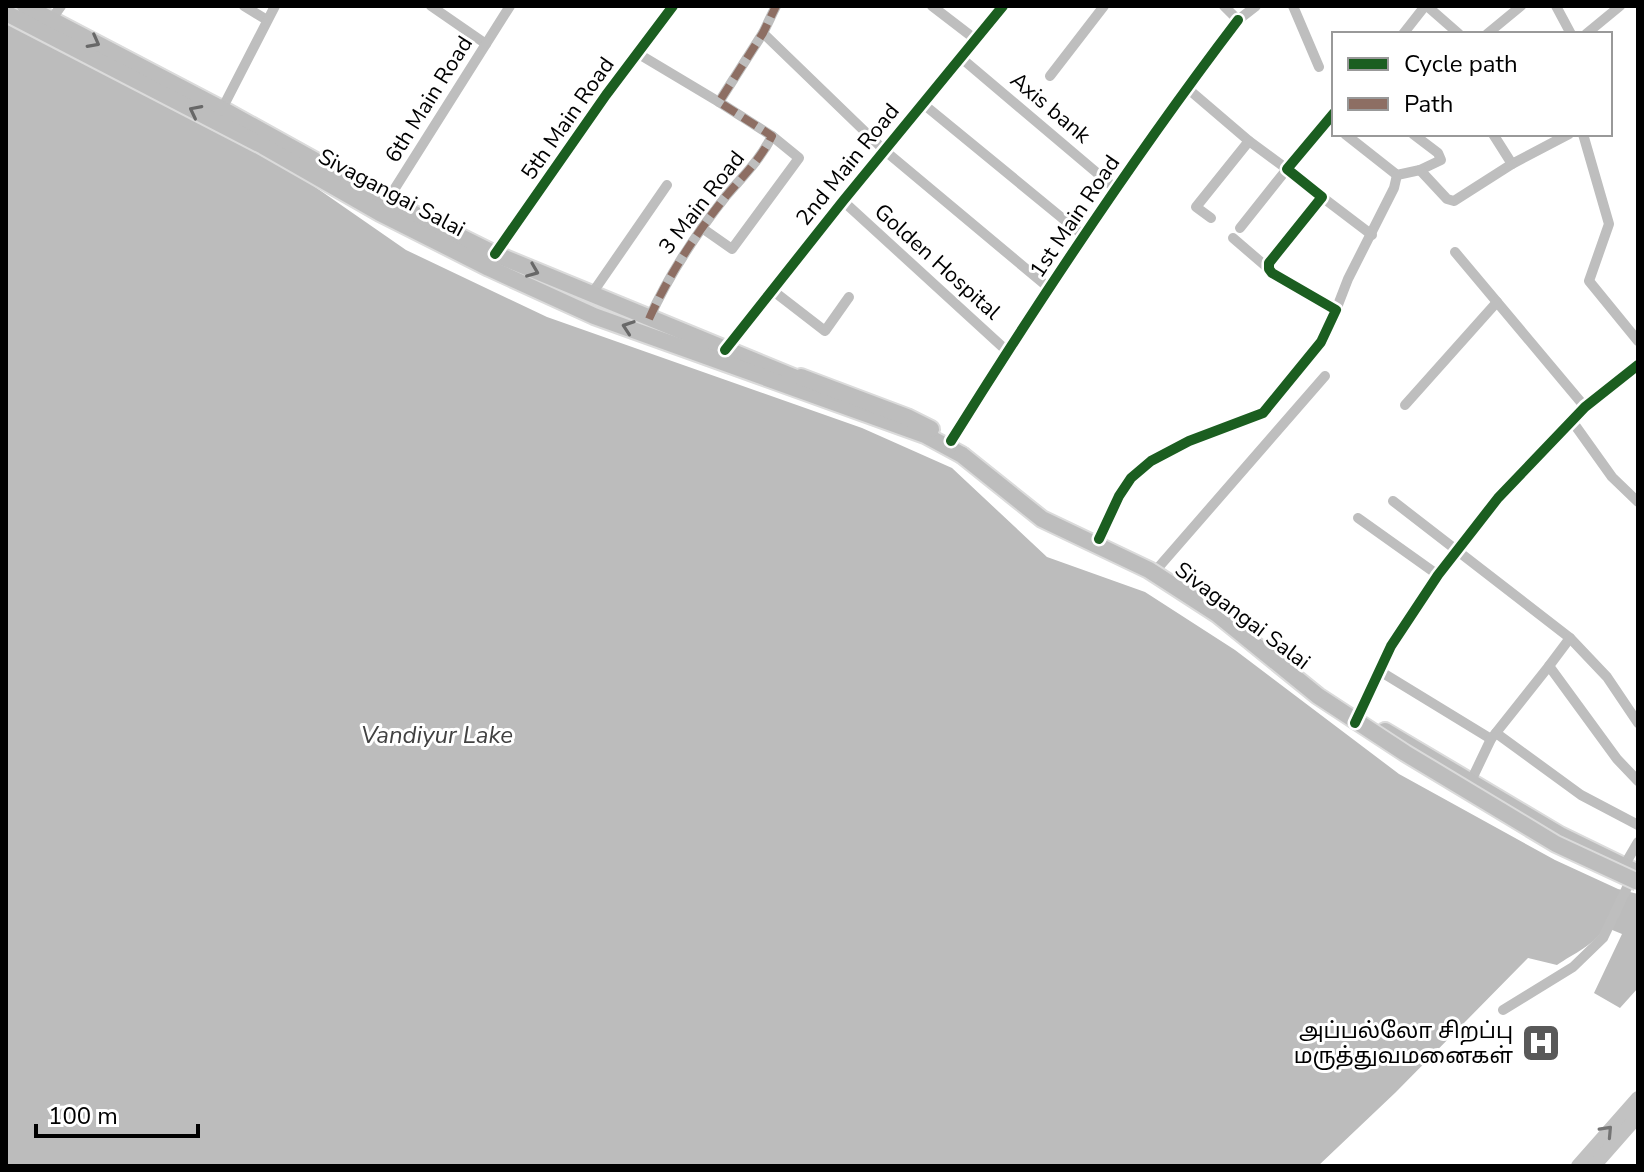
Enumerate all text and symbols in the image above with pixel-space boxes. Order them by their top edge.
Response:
street label: 6th Main Road [378,31,480,169]
legend [1332,32,1612,136]
one-way arrow [85,33,100,48]
text: Cycle path [1404,48,1518,80]
street label: 5th Main Road [514,51,621,186]
street label: Axis bank [1004,65,1098,151]
text: Path [1404,88,1453,120]
street label: 2nd Main Road [789,97,906,232]
one-way arrow [189,106,204,121]
street label: Sivagangai Salai [313,142,470,244]
street label: 3 Main Road [652,145,752,261]
street label: 1st Main Road [1023,149,1127,284]
street label: Golden Hospital [868,197,1007,327]
one-way arrow [526,261,540,278]
one-way arrow [621,321,635,337]
street label: Sivagangai Salai [1169,555,1316,677]
water label: Vandiyur Lake [361,719,513,751]
place label: அப்பல்லோ சிறப்பு மருத்துவமனைகள் [1294,1016,1513,1071]
hospital icon: அப்பல்லோ சிறப்பு மருத்துவமனைகள் [1520,1022,1562,1064]
scale bar [36,1088,198,1138]
text: 100 m [48,1100,118,1132]
one-way arrow [1597,1126,1611,1141]

